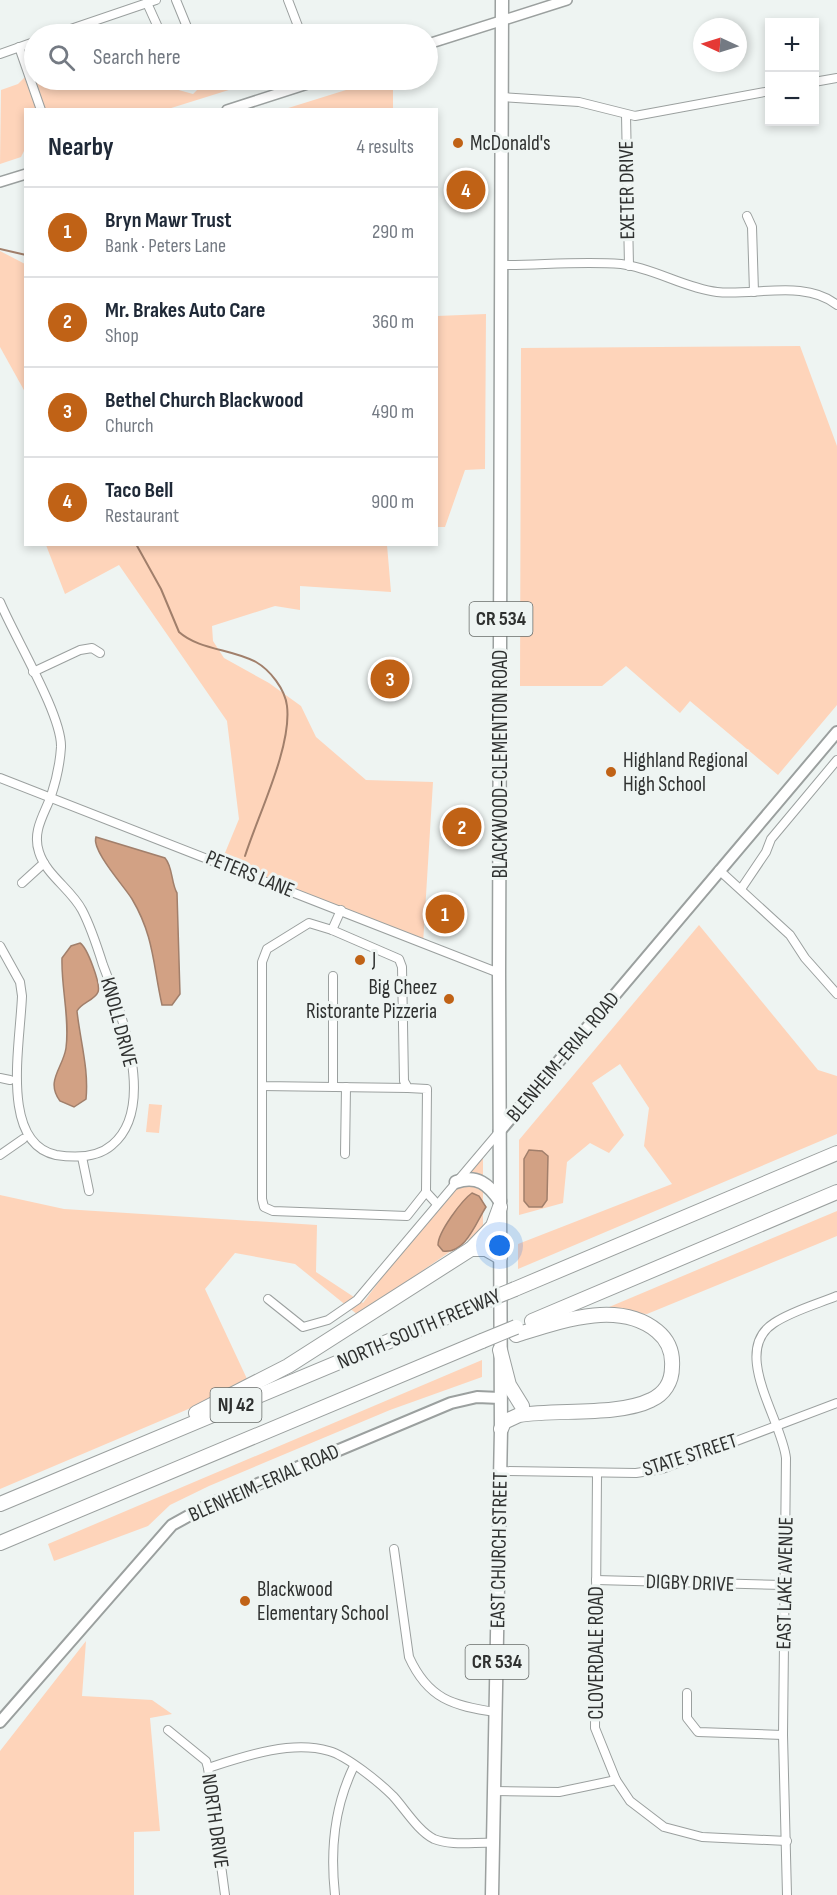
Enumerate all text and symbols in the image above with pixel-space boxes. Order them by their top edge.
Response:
north arrow [693,18,747,72]
map controls [765,18,819,126]
button: + [765,18,819,72]
search box [24,24,438,90]
icon: search [45,41,78,74]
text: Search here [93,44,180,71]
button: − [765,72,819,126]
place label: McDonald's [470,131,551,156]
text: Nearby [48,132,114,163]
text: 4 results [357,135,414,159]
marker: McDonald's [451,136,465,150]
street label: EXETER DRIVE [614,140,640,240]
pin: 4 [446,168,486,213]
text: Bryn Mawr Trust [105,207,232,234]
text: 1 [64,220,71,244]
text: 290 m [372,220,414,244]
text: Bank · Peters Lane [105,234,226,258]
text: Mr. Brakes Auto Care [105,297,265,324]
text: 2 [63,310,72,334]
text: 360 m [372,310,414,334]
text: Shop [105,324,139,348]
text: Bethel Church Blackwood [105,387,303,414]
text: 3 [63,400,72,424]
text: 490 m [372,400,414,424]
text: Church [105,414,154,438]
text: Taco Bell [105,477,173,504]
text: 4 [63,490,72,514]
text: 900 m [371,490,414,514]
text: Restaurant [105,504,179,528]
road number: CR 534 [470,602,532,636]
street label: BLACKWOOD-CLEMENTON ROAD [488,650,513,878]
pin: 3 [370,656,410,702]
place label: Highland Regional High School [623,748,748,797]
marker: Highland Regional High School [604,765,618,779]
pin: 2 [442,804,482,850]
street label: PETERS LANE [202,845,298,903]
pin: 1 [426,892,464,936]
place label: J [371,948,376,973]
marker: J [353,953,367,967]
street label: KNOLL DRIVE [95,974,143,1070]
place label: Big Cheez Ristorante Pizzeria [306,975,437,1024]
street label: BLENHEIM-ERIAL ROAD [501,987,625,1127]
marker: Big Cheez Ristorante Pizzeria [442,992,456,1006]
your location [485,1231,514,1260]
street label: NORTH-SOUTH FREEWAY [334,1283,505,1375]
road number: NJ 42 [210,1388,262,1422]
street label: STATE STREET [640,1428,741,1482]
street label: BLENHEIM-ERIAL ROAD [185,1439,343,1527]
street label: EAST CHURCH STREET [485,1471,513,1628]
street label: EAST LAKE AVENUE [771,1516,799,1650]
street label: DIGBY DRIVE [645,1569,735,1597]
place label: Blackwood Elementary School [257,1577,389,1626]
street label: CLOVERDALE ROAD [584,1586,609,1720]
marker: Blackwood Elementary School [238,1594,252,1608]
road number: CR 534 [466,1645,528,1679]
street label: NORTH DRIVE [196,1772,234,1870]

